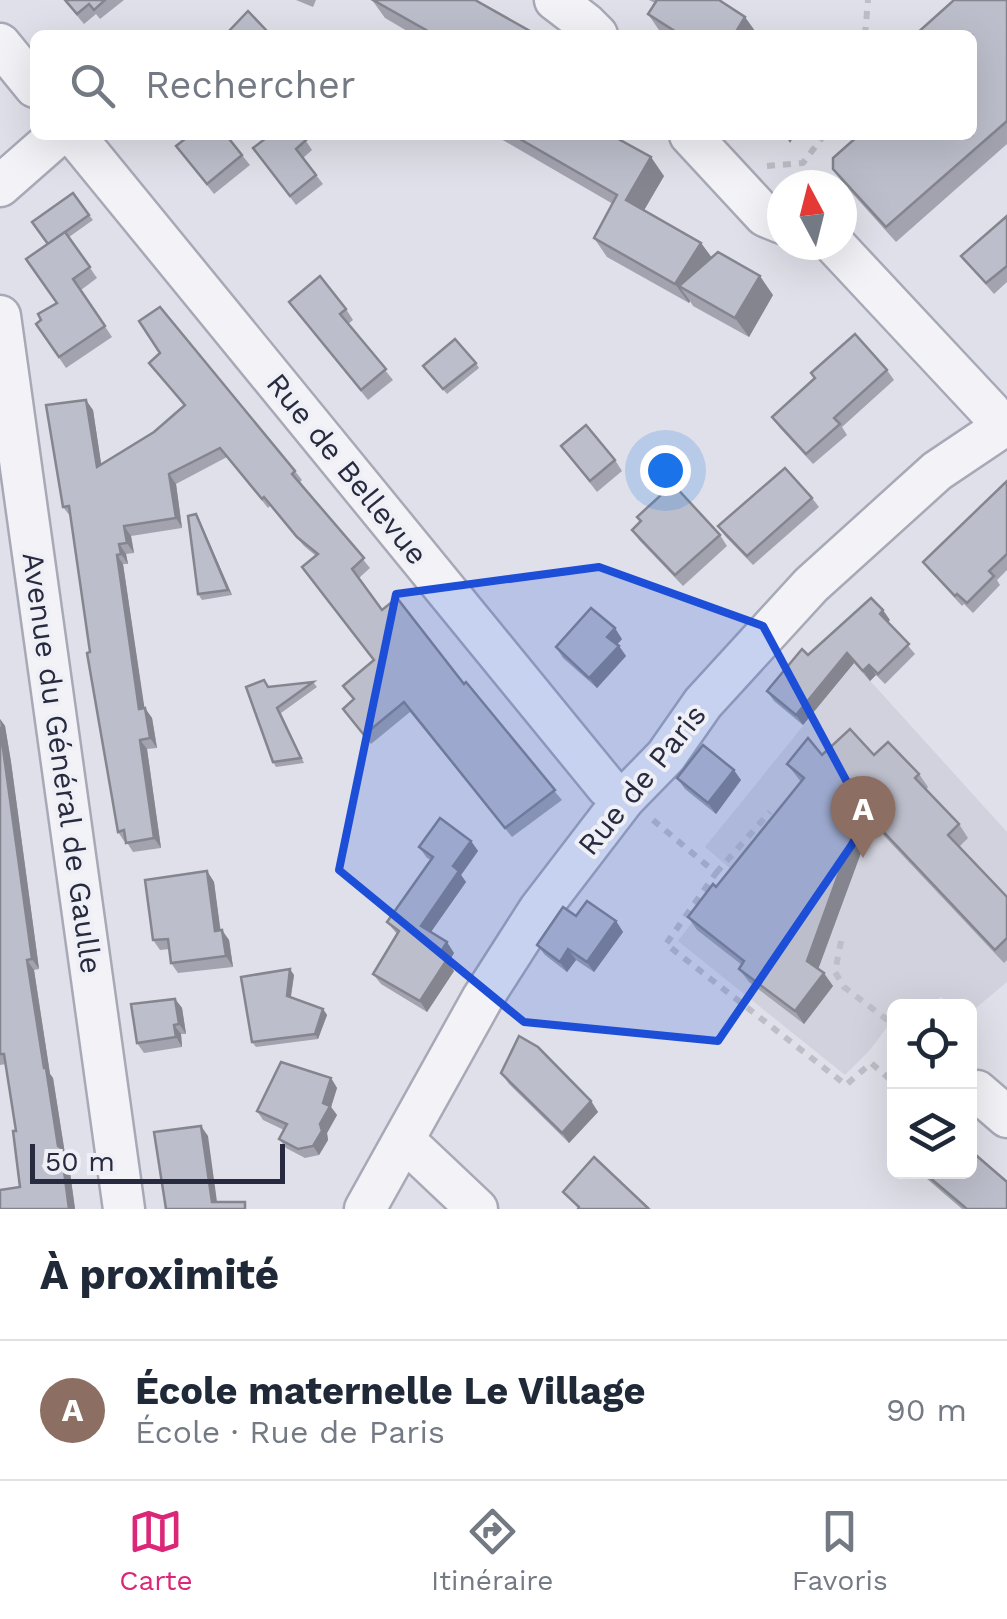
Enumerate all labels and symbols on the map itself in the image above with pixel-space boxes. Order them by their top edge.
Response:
north arrow [767,170,857,260]
street label: Rue de Bellevue [260,366,435,571]
your location [640,445,691,496]
street label: Avenue du Général de Gaulle [16,550,109,976]
street label: Rue de Paris [570,697,713,862]
pin: A [830,776,896,858]
scale bar [30,1139,285,1184]

